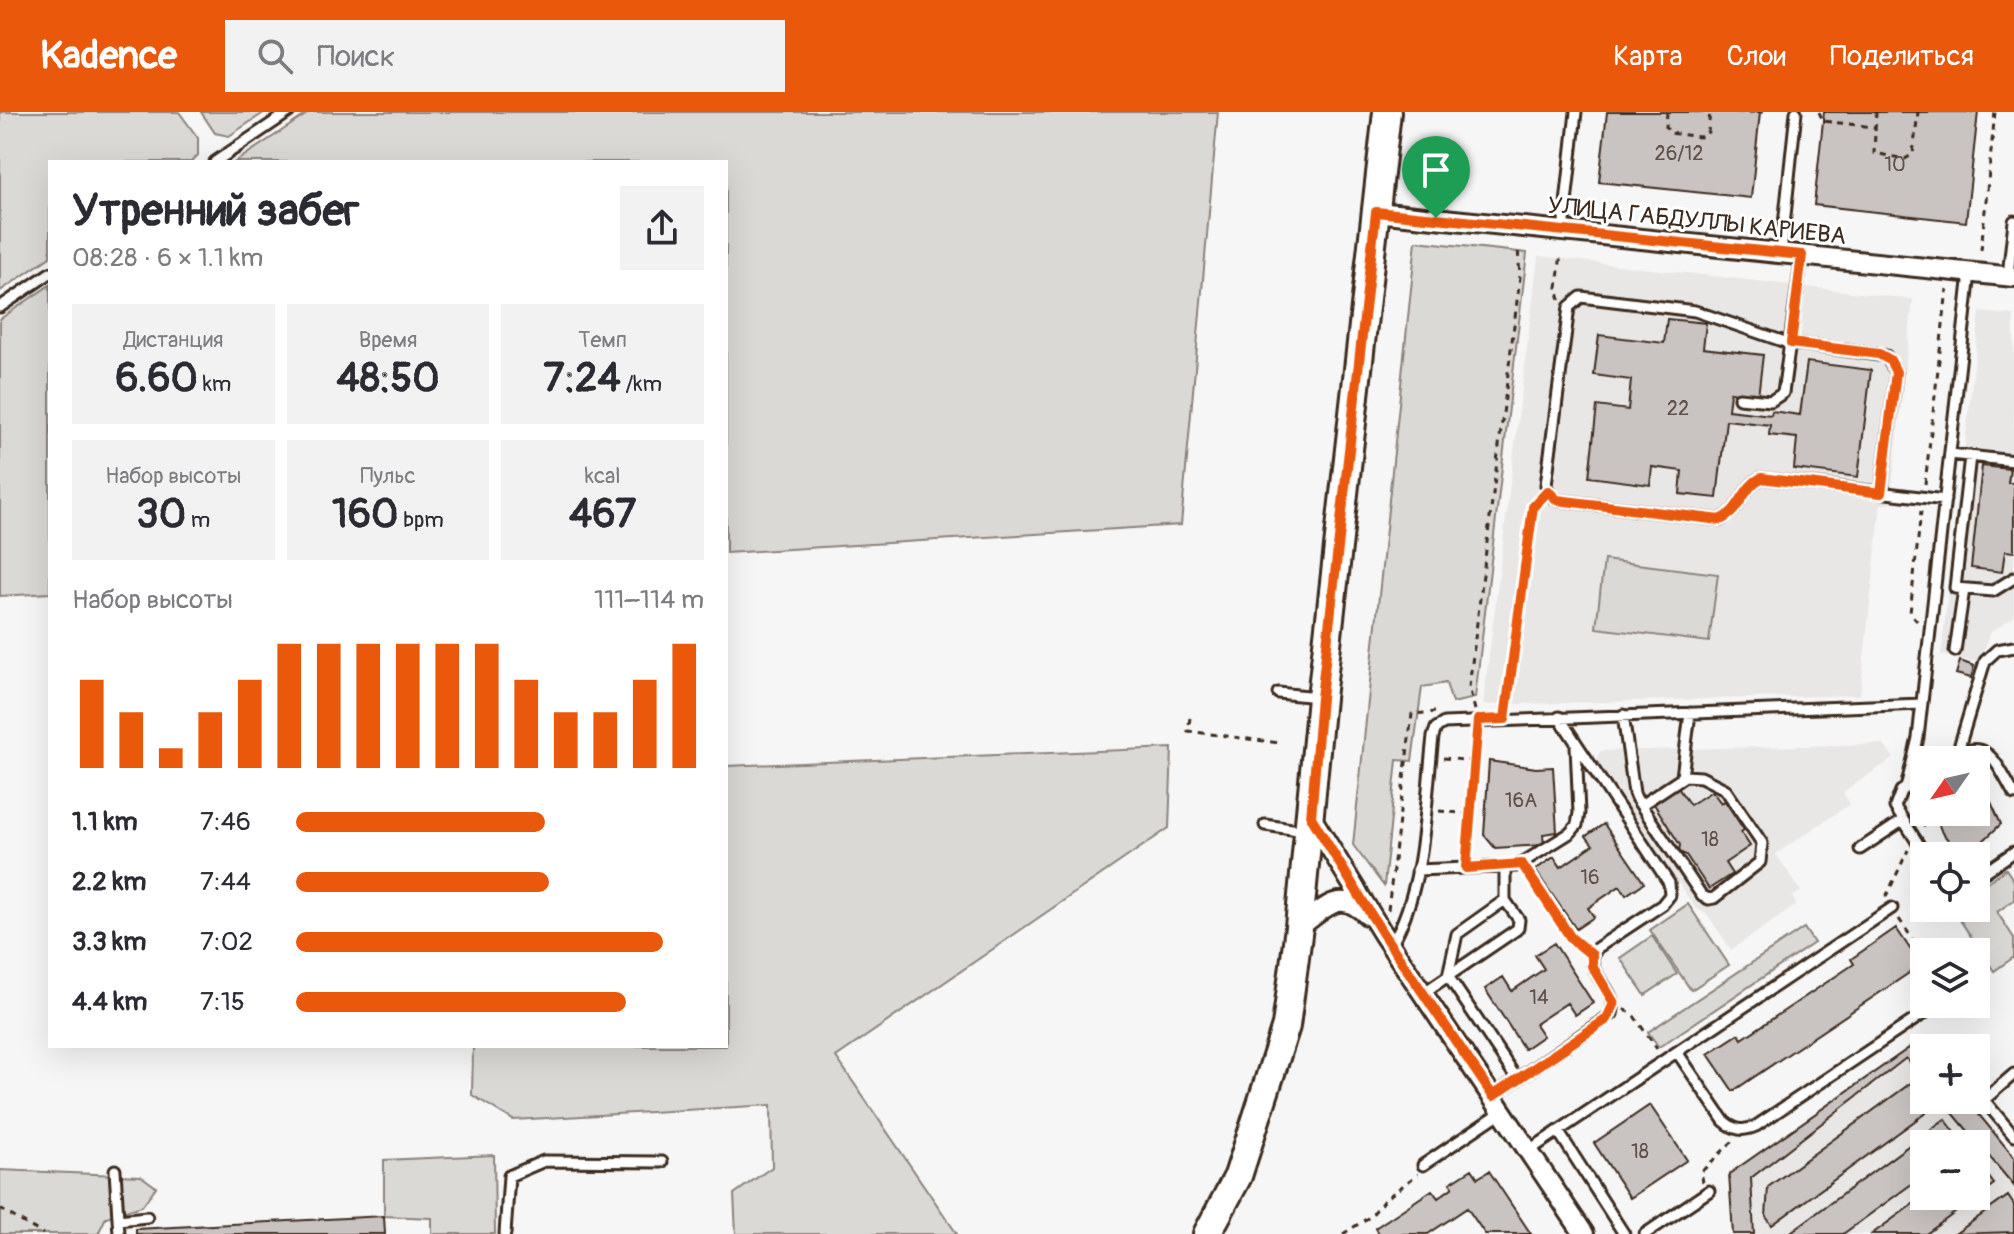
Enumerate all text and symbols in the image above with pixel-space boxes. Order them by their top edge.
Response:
search box [225,20,785,92]
text: Kadence [40,32,177,80]
icon: search [253,34,297,78]
text: Поиск [317,38,395,75]
text: Карта [1613,39,1683,74]
text: Слои [1727,39,1786,74]
text: Поделиться [1830,39,1974,74]
pin [1402,136,1470,218]
house number: 26/12 [1655,141,1704,166]
icon: arrive [1414,148,1458,192]
house number: 10 [1884,152,1906,177]
text: Утренний забег [72,184,359,239]
button: share [620,186,704,270]
street label: УЛИЦА ГАБДУЛЛЫ КАРИЕВА [1546,191,1848,251]
text: 08:28 · 6 × 1.1 km [72,242,263,274]
text: Дистанция [123,326,223,354]
text: Время [359,326,417,354]
text: Темп [578,326,627,354]
text: 6.60 [115,354,198,403]
text: 48:50 [336,354,440,403]
text: 7:24 [543,354,621,403]
text: km [198,370,231,398]
text: /km [621,370,662,398]
house number: 22 [1667,396,1689,421]
text: Набор высоты [105,462,241,490]
text: Пульс [360,462,416,490]
text: kcal [585,462,621,490]
text: 30 [136,490,186,539]
text: 160 [332,490,398,539]
text: 467 [569,490,636,539]
text: m [186,506,210,534]
text: bpm [398,506,444,534]
text: Набор высоты [72,584,233,616]
text: 111–114 m [594,584,704,616]
north arrow [1910,746,1990,826]
map controls [1910,746,1990,1210]
house number: 16А [1505,788,1537,813]
text: 1.1 km [72,806,138,838]
text: 7:46 [200,806,251,838]
house number: 18 [1701,827,1719,852]
button: locate [1910,842,1990,922]
house number: 16 [1580,865,1600,890]
text: 2.2 km [72,866,146,898]
text: 7:44 [200,866,251,898]
text: 3.3 km [72,926,146,958]
text: 7:02 [200,926,253,958]
button: layers [1910,938,1990,1018]
house number: 14 [1529,985,1549,1010]
text: 4.4 km [72,986,147,1018]
text: 7:15 [200,986,245,1018]
button: + [1910,1034,1990,1114]
button: − [1910,1130,1990,1210]
house number: 18 [1631,1139,1649,1164]

